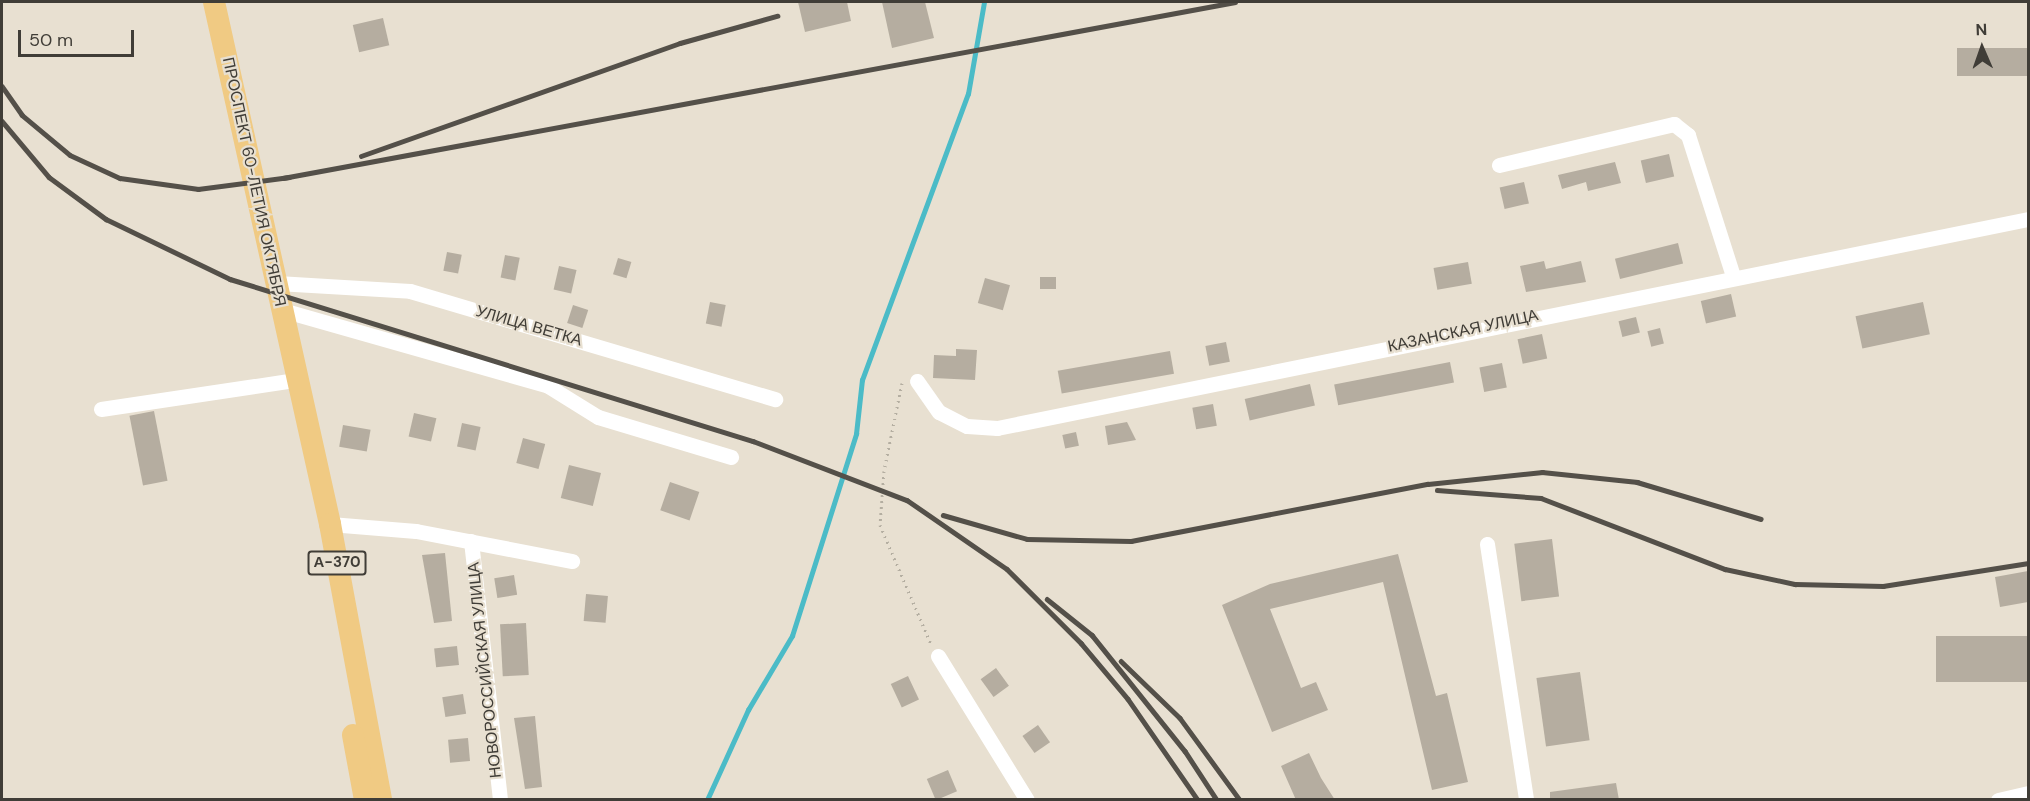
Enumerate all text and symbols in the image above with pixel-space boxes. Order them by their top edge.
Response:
scale bar [21,18,136,56]
north arrow [1952,18,2012,78]
text: N [1975,19,1988,40]
text: 50 m [29,28,73,52]
street label: ПРОСПЕКТ 60-ЛЕТИЯ ОКТЯБРЯ [218,56,290,308]
street label: УЛИЦА ВЕТКА [474,302,584,350]
street label: КАЗАНСКАЯ УЛИЦА [1386,306,1540,356]
road number: А-370 [307,551,367,575]
street label: НОВОРОССИЙСКАЯ УЛИЦА [464,561,506,779]

